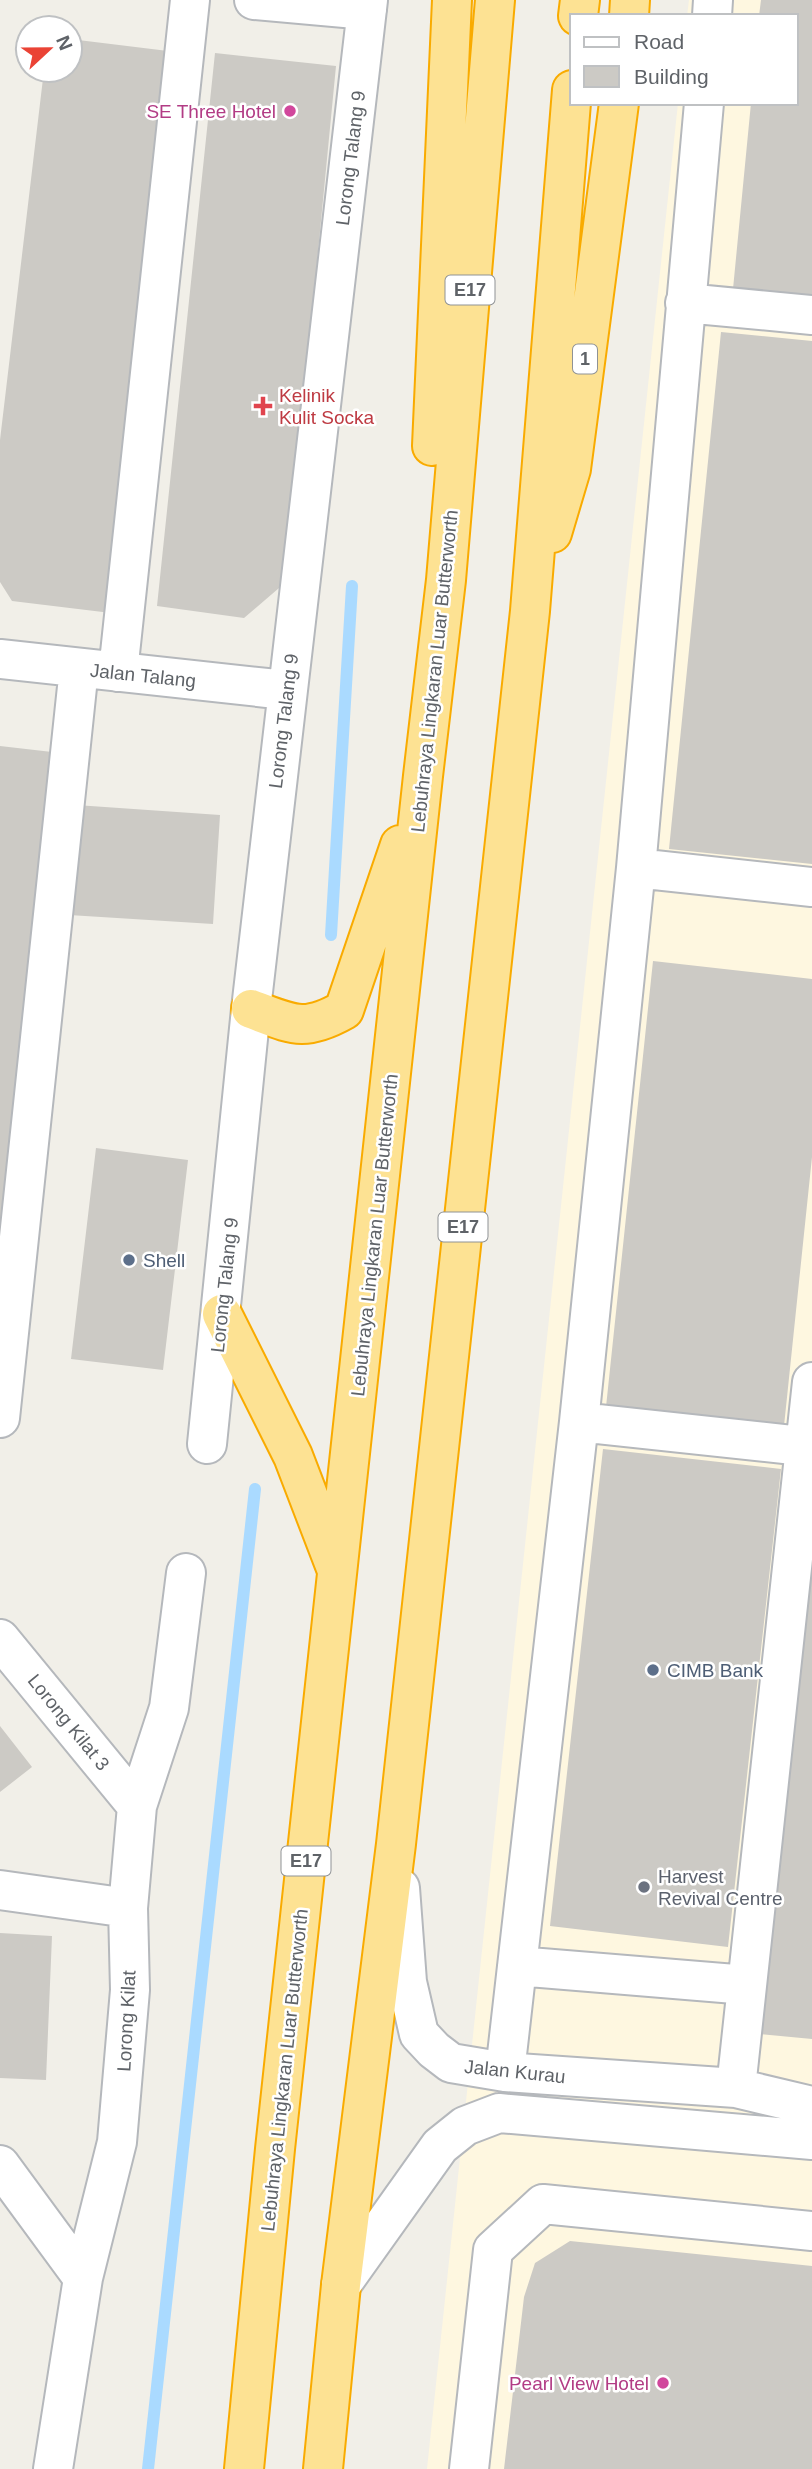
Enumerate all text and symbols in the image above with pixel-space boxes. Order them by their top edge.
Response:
north arrow [14,14,84,84]
legend [570,14,798,105]
text: Road [634,30,684,53]
text: N [52,33,77,53]
text: Building [634,65,709,88]
street label: Lorong Talang 9 [332,89,369,227]
place label: SE Three Hotel [146,101,276,122]
marker: SE Three Hotel [282,103,298,119]
road number: E17 [446,276,494,304]
road number: 1 [573,344,597,374]
place label: Kelinik Kulit Socka [279,385,374,428]
marker: Kelinik Kulit Socka [253,396,273,416]
street label: Lebuhraya Lingkaran Luar Butterworth [407,509,462,833]
street label: Lorong Talang 9 [265,652,302,790]
street label: Jalan Talang [89,659,197,691]
street label: Lebuhraya Lingkaran Luar Butterworth [347,1073,402,1397]
road number: E17 [438,1212,488,1242]
street label: Lorong Talang 9 [207,1216,242,1354]
place label: Shell [143,1250,185,1271]
marker: Shell [121,1252,137,1268]
place label: CIMB Bank [667,1660,764,1681]
marker: CIMB Bank [645,1662,661,1678]
street label: Lorong Kilat 3 [24,1670,114,1774]
road number: E17 [282,1846,330,1875]
place label: Harvest Revival Centre [658,1866,783,1909]
marker: Harvest Revival Centre [636,1879,652,1895]
street label: Lebuhraya Lingkaran Luar Butterworth [257,1908,312,2232]
street label: Lorong Kilat [113,1969,140,2072]
street label: Jalan Kurau [463,2056,566,2087]
place label: Pearl View Hotel [509,2373,649,2394]
marker: Pearl View Hotel [655,2375,671,2391]

